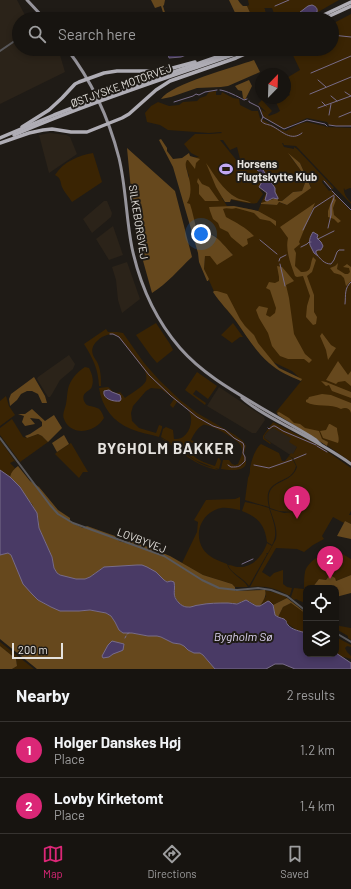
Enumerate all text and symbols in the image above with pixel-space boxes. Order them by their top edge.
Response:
search box [12,12,339,56]
icon: search [26,23,48,45]
text: Search here [58,25,136,43]
street label: ØSTJYSKE MOTORVEJ [69,61,173,109]
north arrow [255,68,291,104]
place label: Horsens Flugtskytte Klub [237,157,317,183]
sports icon: Horsens Flugtskytte Klub [218,161,234,177]
street label: SILKEBORGVEJ [127,184,151,260]
your location [191,224,211,244]
district label: BYGHOLM BAKKER [97,439,235,457]
pin: 1 [284,486,310,519]
street label: LOVBYVEJ [116,525,168,555]
pin: 2 [317,546,343,579]
map controls [303,585,339,657]
button: locate [303,585,339,621]
button: layers [303,621,339,657]
water label: Bygholm Sø [214,629,272,643]
scale bar [12,641,63,660]
text: 200 m [18,643,48,656]
text: Nearby [16,685,70,705]
text: 2 results [287,687,335,703]
text: Holger Danskes Høj [54,733,181,751]
text: 1 [27,742,31,758]
text: 1.2 km [300,742,335,758]
text: Place [54,751,85,767]
text: Lovby Kirketomt [54,789,164,807]
text: 2 [25,798,33,814]
text: 1.4 km [300,798,335,814]
text: Place [54,807,85,823]
tab: Map [42,843,64,880]
tab: Directions [147,843,197,880]
tab: Saved [280,843,309,880]

